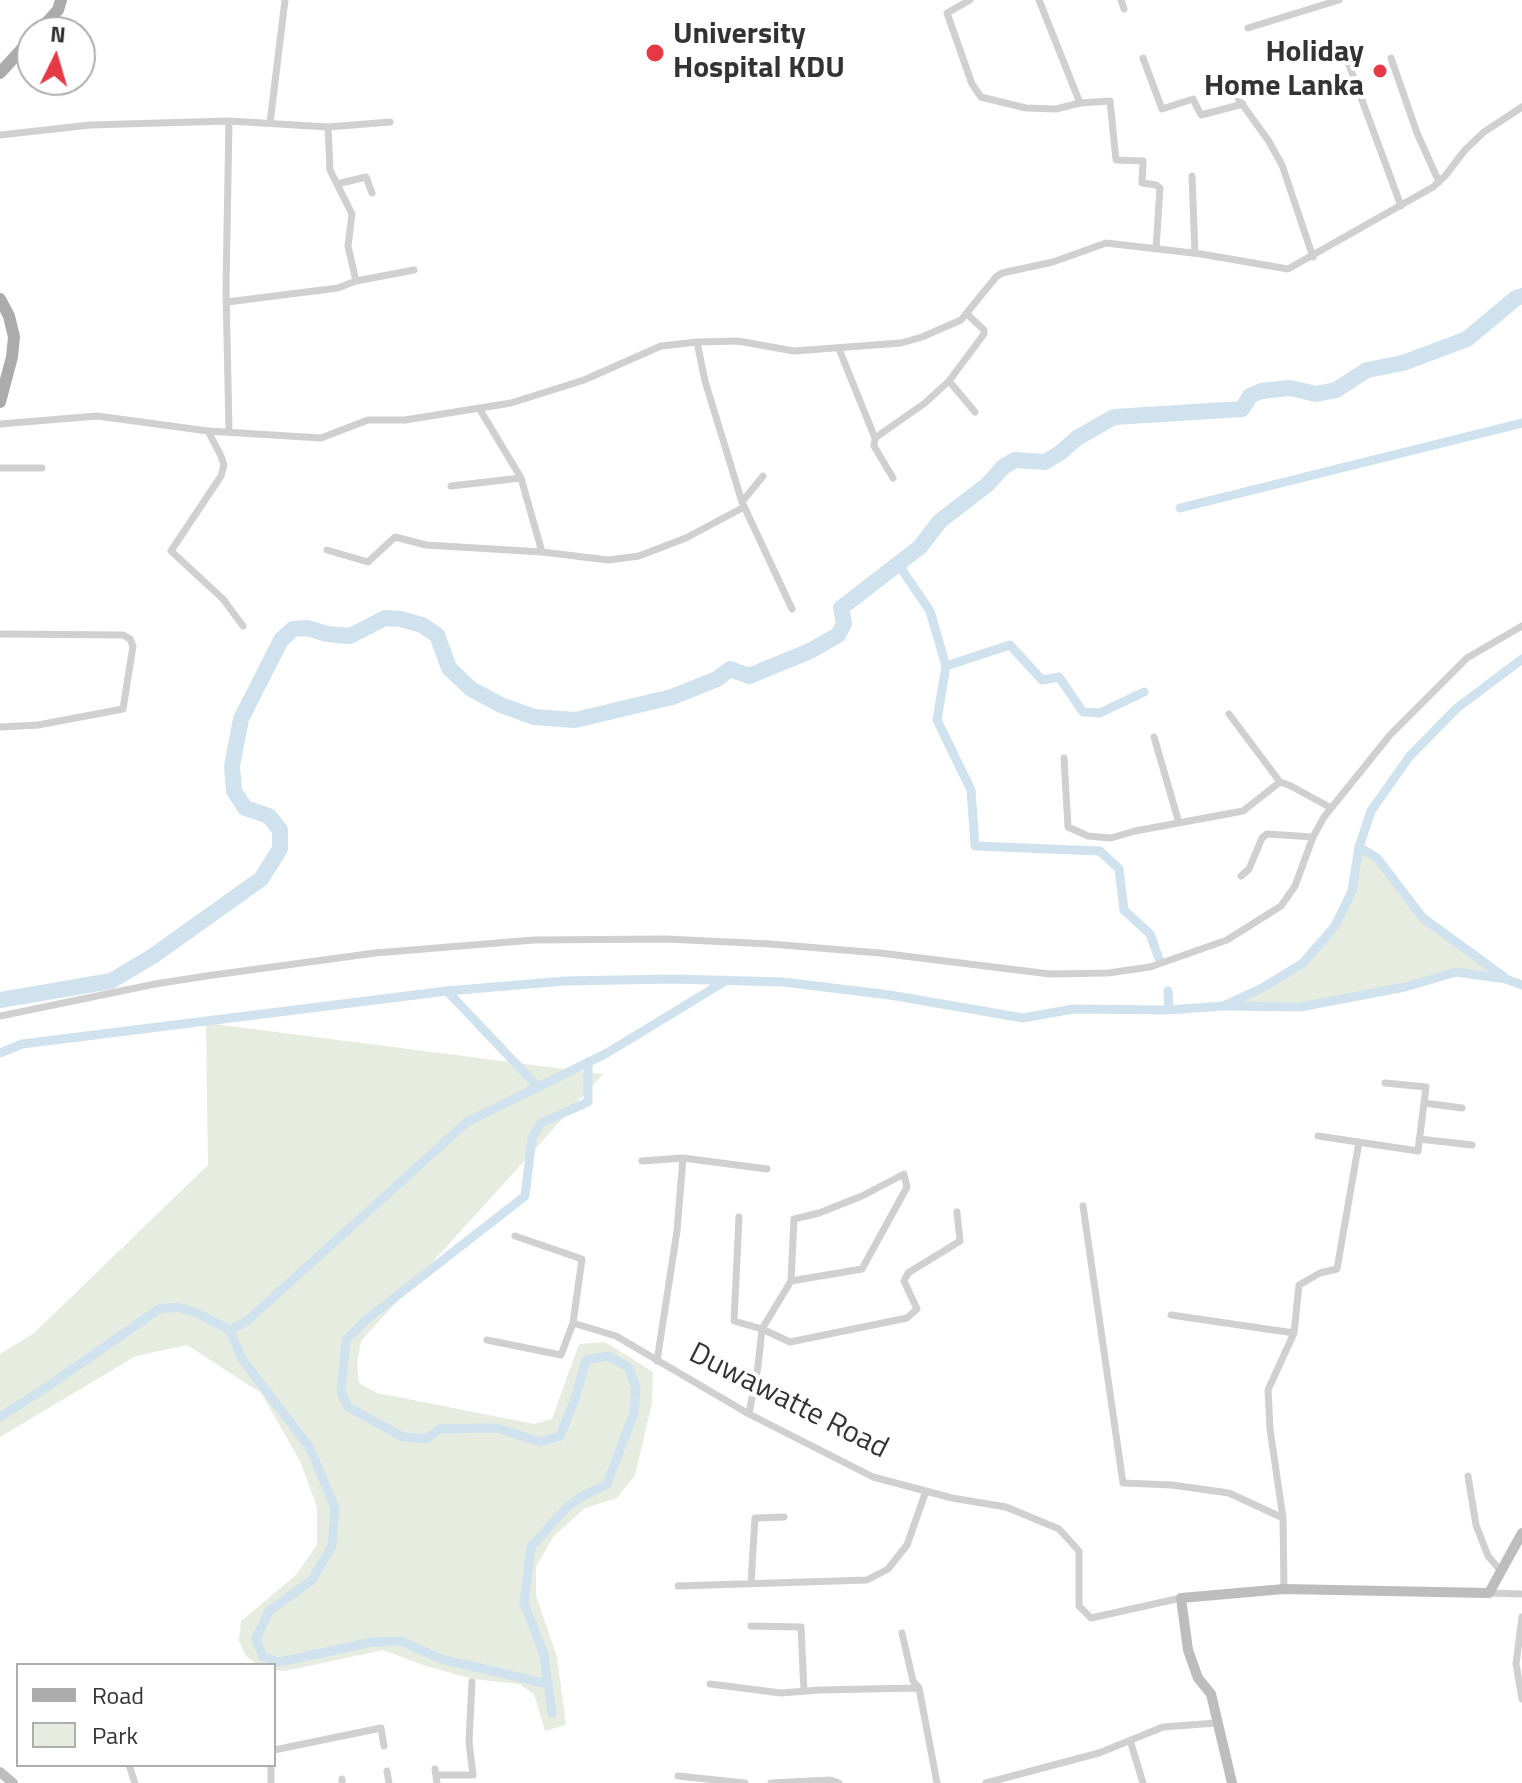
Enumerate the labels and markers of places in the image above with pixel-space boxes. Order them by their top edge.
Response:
place label: University Hospital KDU [673,18,845,88]
place label: Holiday Home Lanka [1204,36,1364,106]
marker: University Hospital KDU [644,42,666,64]
marker: Holiday Home Lanka [1371,62,1389,80]

